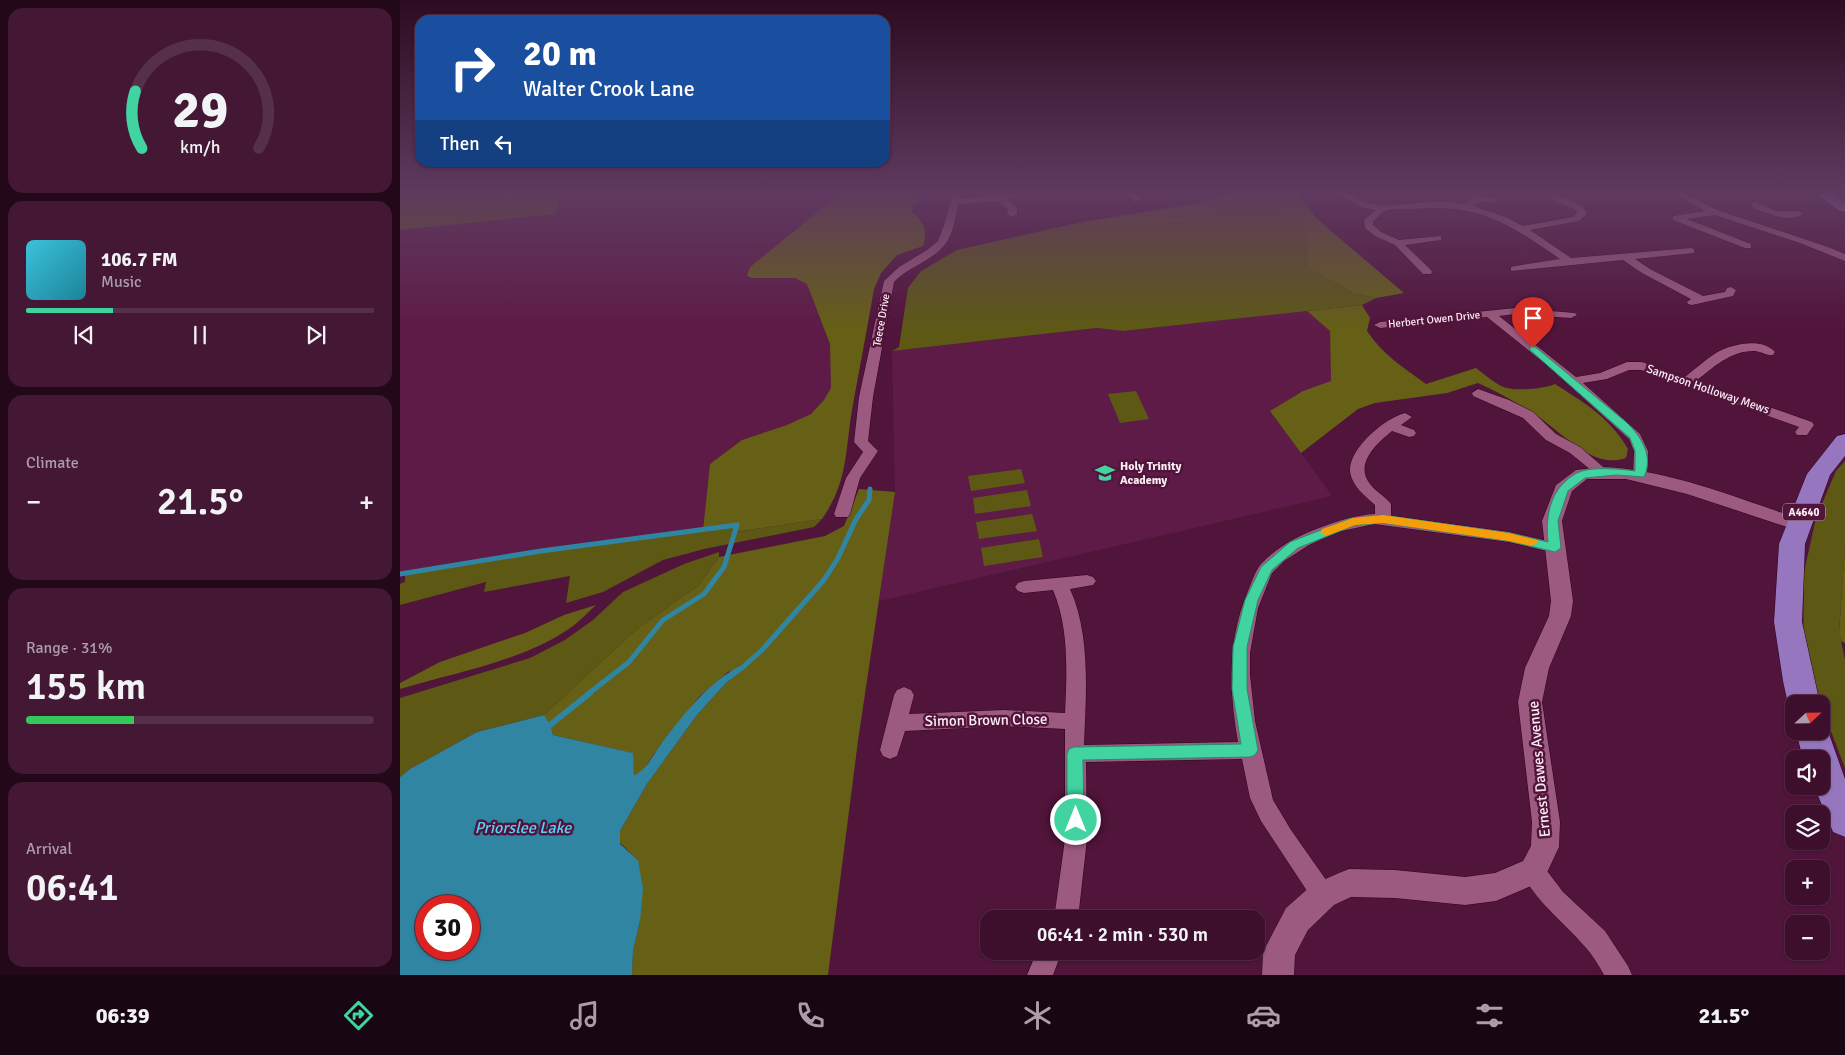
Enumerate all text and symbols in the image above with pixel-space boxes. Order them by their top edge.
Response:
text: 20 m [523,32,597,75]
icon: right [440,35,505,100]
text: Walter Crook Lane [523,75,695,102]
text: 29 [172,78,228,142]
icon: left [490,130,518,158]
text: Then [440,132,480,156]
text: km/h [180,136,220,158]
text: 106.7 FM [101,248,178,272]
text: Music [101,272,142,292]
street label: Teece Drive [870,293,893,347]
pin [1512,297,1554,348]
icon: arrive [1519,304,1547,332]
street label: Herbert Owen Drive [1387,308,1481,331]
icon: previous [70,321,98,349]
icon: pause [186,321,214,349]
icon: next [302,321,330,349]
street label: Sampson Holloway Mews [1644,361,1771,418]
text: Climate [26,453,79,473]
place label: Holy Trinity Academy [1120,459,1182,488]
school or university icon: Holy Trinity Academy [1094,462,1116,484]
text: 21.5° [157,478,243,525]
text: − [26,485,41,519]
text: + [359,485,374,519]
road number: A4640 [1783,504,1825,520]
text: Range · 31% [26,638,112,658]
text: 155 km [26,663,146,710]
north arrow [1785,695,1830,740]
map controls [1785,695,1830,960]
street label: Ernest Dawes Avenue [1524,700,1554,838]
street label: Simon Brown Close [924,710,1048,730]
button: sound [1785,750,1830,795]
position arrow [1049,793,1101,845]
button: layers [1785,805,1830,850]
water label: Priorslee Lake [475,818,572,838]
text: Arrival [26,839,72,859]
button: + [1785,860,1830,905]
text: 06:41 [26,864,119,911]
speed limit sign: 30 [415,895,480,960]
button: − [1785,915,1830,960]
text: 06:41 · 2 min · 530 m [1037,923,1208,947]
icon: directions [341,998,376,1033]
icon: music [567,998,602,1033]
icon: phone [793,998,828,1033]
icon: climate [1020,998,1055,1033]
icon: car [1246,998,1281,1033]
icon: filters [1472,998,1507,1033]
text: 06:39 [96,1002,150,1029]
text: 21.5° [1699,1002,1749,1029]

